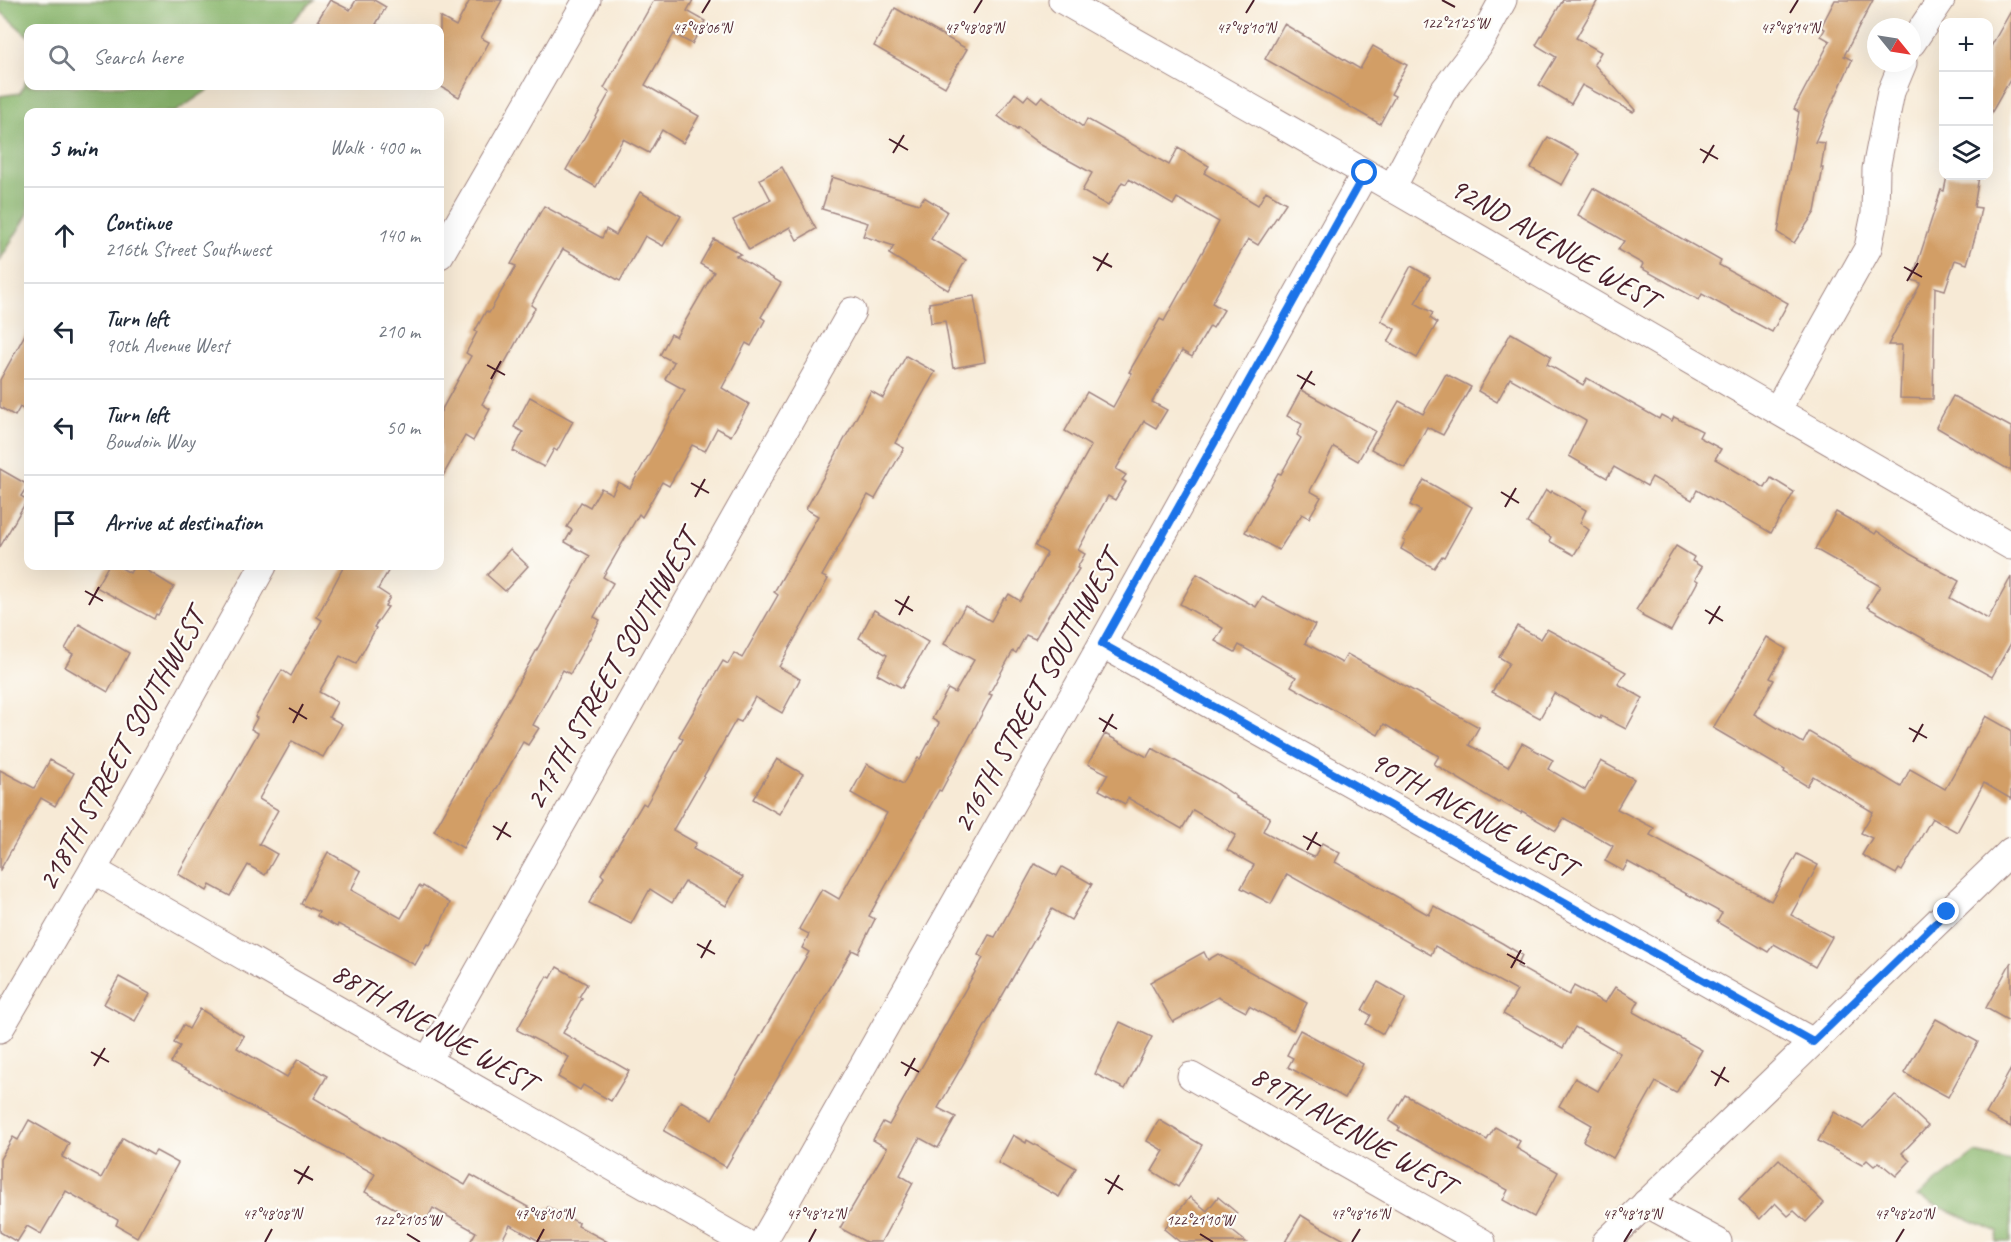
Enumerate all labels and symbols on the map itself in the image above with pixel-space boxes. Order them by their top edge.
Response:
text: 122°21'25"W [1421,14,1492,33]
north arrow [1867,18,1921,72]
text: 47°48'06"N [672,19,735,38]
text: 47°48'08"N [944,19,1007,38]
text: 47°48'10"N [1216,19,1279,38]
text: 47°48'14"N [1760,19,1823,38]
route start [1351,159,1377,185]
street label: 92ND AVENUE WEST [1443,168,1671,321]
street label: 217TH STREET SOUTHWEST [516,518,710,816]
street label: 216TH STREET SOUTHWEST [943,538,1133,839]
street label: 218TH STREET SOUTHWEST [28,596,218,897]
street label: 90TH AVENUE WEST [1363,742,1588,889]
route end [1933,898,1959,924]
street label: 88TH AVENUE WEST [325,953,549,1104]
street label: 89TH AVENUE WEST [1244,1056,1468,1207]
text: 47°48'08"N [242,1205,305,1224]
text: 47°48'10"N [514,1205,577,1224]
text: 47°48'12"N [786,1205,849,1224]
text: 47°48'16"N [1330,1205,1393,1224]
text: 47°48'18"N [1602,1205,1665,1224]
text: 47°48'20"N [1874,1205,1937,1224]
text: 122°21'05"W [373,1211,444,1230]
text: 122°21'10"W [1166,1211,1237,1230]

